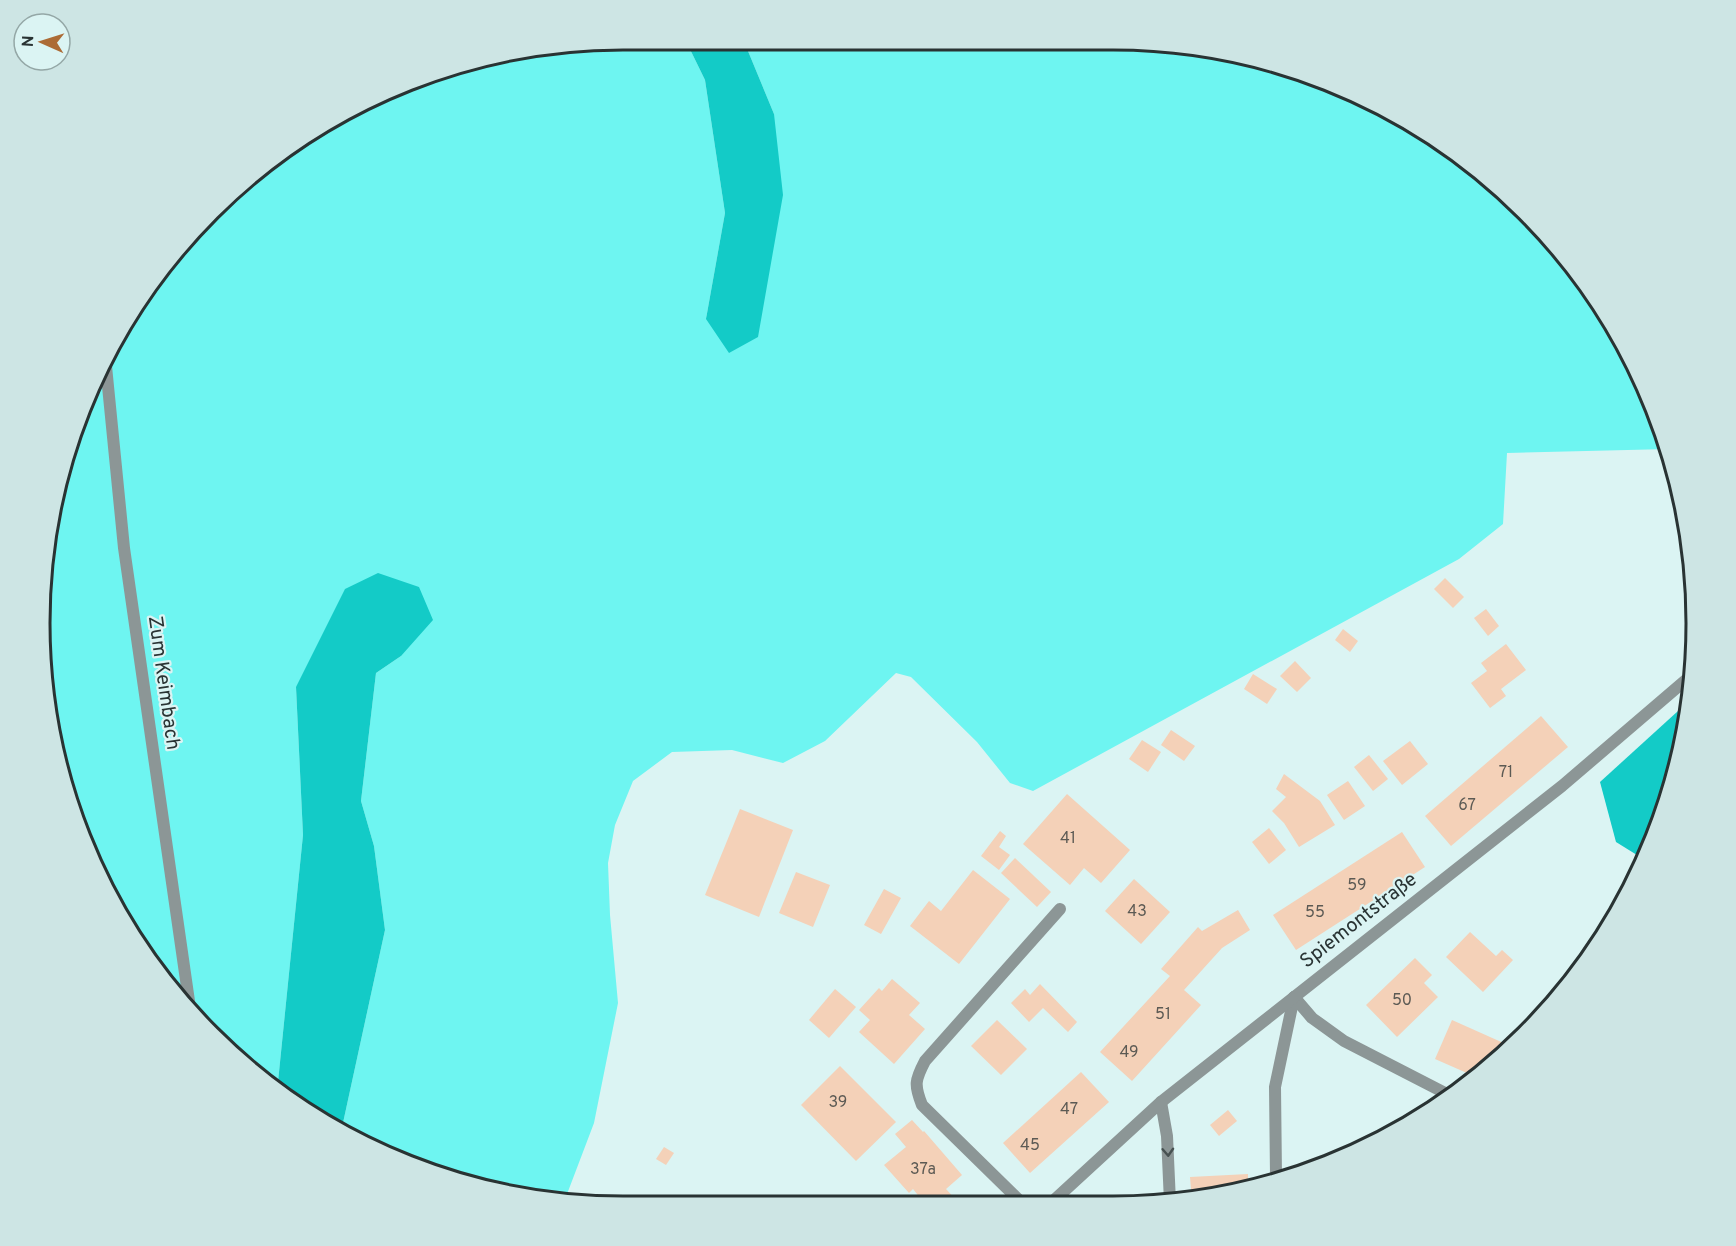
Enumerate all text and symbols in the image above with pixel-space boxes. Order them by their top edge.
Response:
north arrow [12,12,72,72]
text: N [19,35,39,48]
street label: Zum Keimbach [141,614,185,752]
house number: 71 [1499,763,1513,783]
house number: 67 [1458,796,1476,816]
house number: 41 [1060,829,1076,849]
street label: Spiemontstraße [1295,867,1423,975]
house number: 59 [1347,876,1367,896]
house number: 43 [1127,902,1147,922]
house number: 55 [1305,903,1325,923]
house number: 50 [1392,991,1412,1011]
house number: 51 [1155,1005,1171,1025]
house number: 49 [1119,1043,1139,1063]
house number: 39 [829,1093,847,1113]
house number: 47 [1060,1100,1078,1120]
house number: 45 [1020,1136,1040,1156]
one-way arrow [1161,1147,1174,1156]
house number: 37a [910,1160,936,1180]

